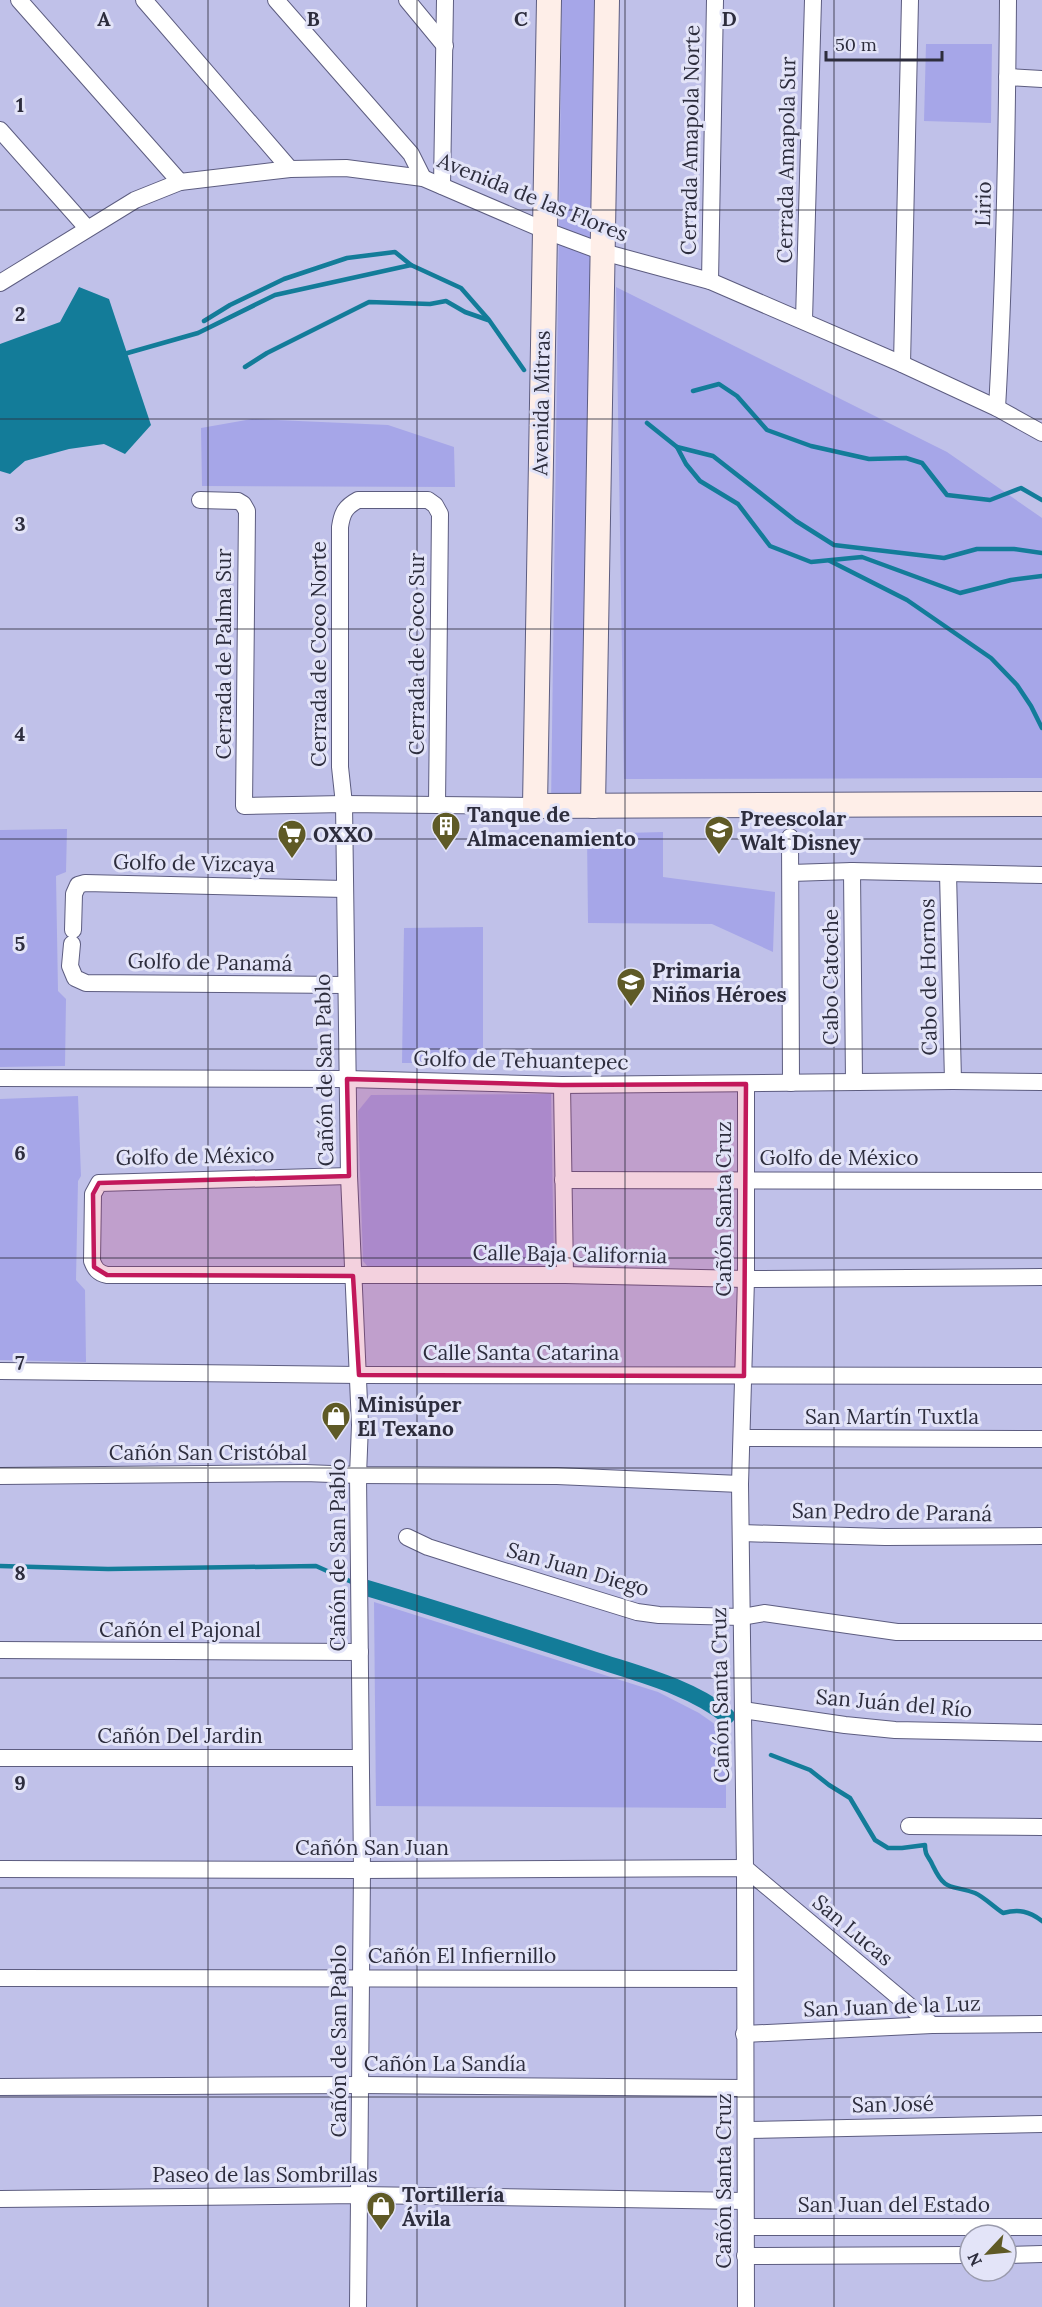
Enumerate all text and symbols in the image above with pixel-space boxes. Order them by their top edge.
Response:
text: A [97,6,111,31]
text: B [306,6,320,31]
text: C [514,6,528,31]
text: D [721,6,737,31]
scale bar [826,24,942,62]
street label: Cerrada Amapola Norte [674,25,706,255]
text: 50 m [835,33,877,56]
street label: Cerrada Amapola Sur [771,56,801,264]
text: 1 [16,92,24,117]
street label: Avenida de las Flores [433,146,632,248]
street label: Lirio [969,181,997,227]
text: 2 [15,301,25,326]
street label: Avenida Mitras [526,330,556,477]
text: 3 [14,511,26,536]
street label: Cerrada de Coco Norte [305,541,332,767]
street label: Cerrada de Palma Sur [210,549,237,760]
street label: Cerrada de Coco Sur [403,553,430,755]
text: 4 [15,721,26,746]
place label: Tanque de Almacenamiento [467,801,636,852]
place label: Preescolar Walt Disney [740,805,861,856]
building icon: Tanque de Almacenamiento [430,810,462,852]
school or university icon: Preescolar Walt Disney [703,814,735,856]
supermarket icon: OXXO [276,818,308,860]
place label: OXXO [313,821,373,848]
street label: Golfo de Vizcaya [113,848,275,878]
street label: Cabo de Hornos [913,898,943,1056]
street label: Cabo Catoche [817,909,844,1045]
text: 5 [15,931,26,956]
street label: Golfo de Panamá [127,947,293,977]
place label: Primaria Niños Héroes [652,957,787,1008]
school or university icon: Primaria Niños Héroes [615,966,647,1008]
street label: Cañón de San Pablo [309,973,339,1167]
street label: Golfo de Tehuantepec [413,1045,629,1075]
street label: Cañón Santa Cruz [710,1121,737,1297]
text: 6 [14,1140,26,1165]
street label: Golfo de México [115,1141,275,1171]
street label: Golfo de México [759,1144,919,1171]
street label: Calle Baja California [472,1239,668,1269]
street label: Calle Santa Catarina [423,1339,619,1366]
text: 7 [15,1350,25,1375]
place label: Minisúper El Texano [357,1391,462,1442]
shop icon: Minisúper El Texano [320,1400,352,1442]
street label: San Martín Tuxtla [805,1403,979,1430]
street label: Cañón San Cristóbal [109,1439,307,1466]
street label: Cañón de San Pablo [324,1459,351,1651]
street label: San Pedro de Paraná [792,1497,993,1527]
street label: San Juan Diego [504,1536,652,1602]
text: 8 [14,1560,26,1585]
street label: Cañón Santa Cruz [705,1607,735,1783]
street label: Cañón el Pajonal [99,1616,261,1643]
street label: San Juán del Río [815,1683,973,1723]
street label: Cañón Del Jardin [97,1722,263,1749]
text: 9 [14,1770,26,1795]
street label: Cañón San Juan [295,1834,449,1861]
street label: San Lucas [807,1888,899,1972]
street label: Cañón El Infiernillo [368,1942,556,1969]
street label: Cañón de San Pablo [325,1945,352,2137]
street label: San Juan de la Luz [803,1989,981,2023]
street label: Cañón La Sandía [364,2050,526,2077]
street label: San José [852,2090,934,2118]
street label: Cañón Santa Cruz [710,2093,737,2269]
street label: Paseo de las Sombrillas [152,2161,378,2188]
place label: Tortillería Ávila [402,2181,504,2232]
shop icon: Tortillería Ávila [365,2190,397,2232]
street label: San Juan del Estado [798,2191,990,2218]
north arrow [958,2223,1018,2283]
text: N [963,2250,986,2270]

